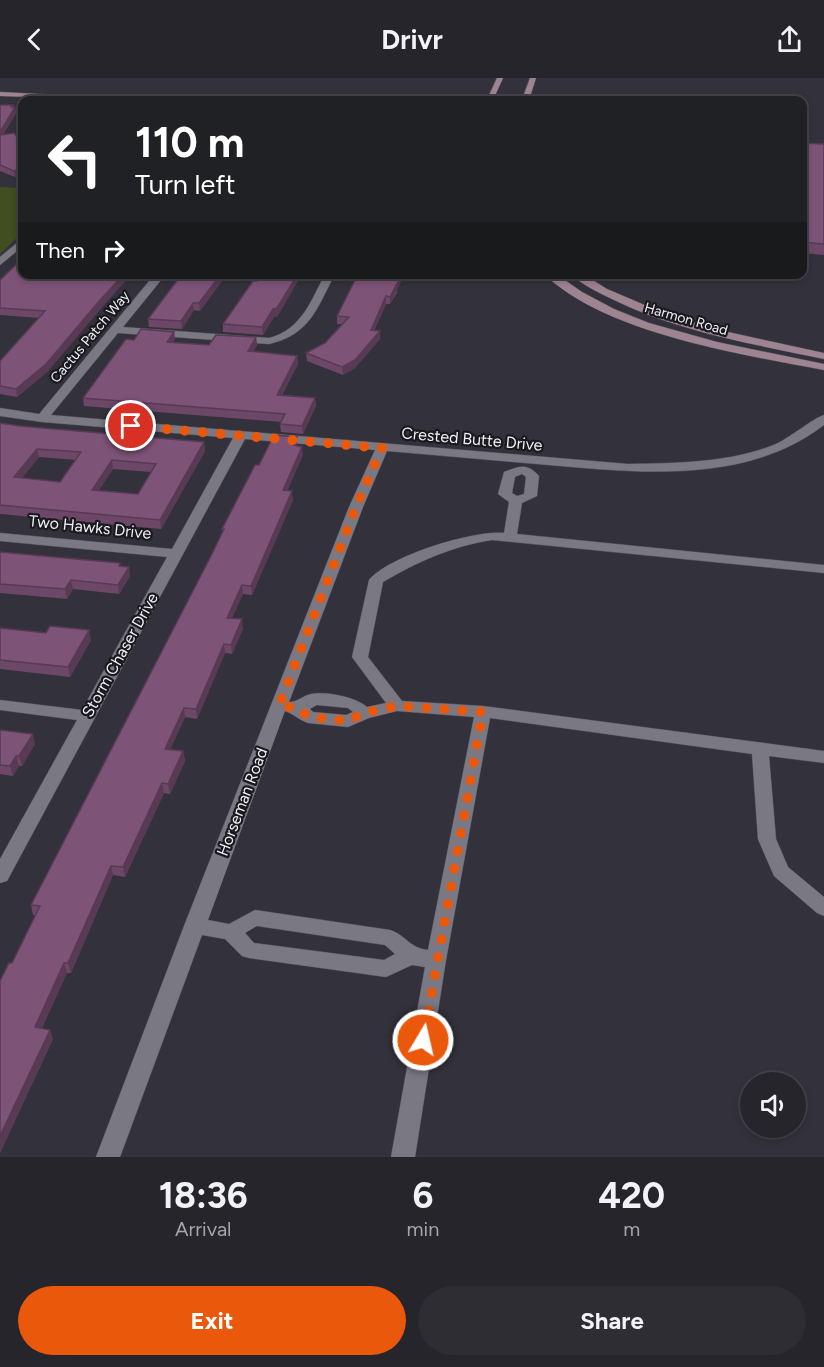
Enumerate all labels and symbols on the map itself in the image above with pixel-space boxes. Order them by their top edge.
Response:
street label: Cactus Patch Way [47,287,134,386]
street label: Harmon Road [642,299,730,339]
pin [105,400,156,451]
street label: Crested Butte Drive [401,423,544,455]
street label: Two Hawks Drive [28,511,152,543]
street label: Storm Chaser Drive [78,589,162,721]
street label: Horseman Road [213,745,271,859]
position arrow [391,1008,455,1072]

